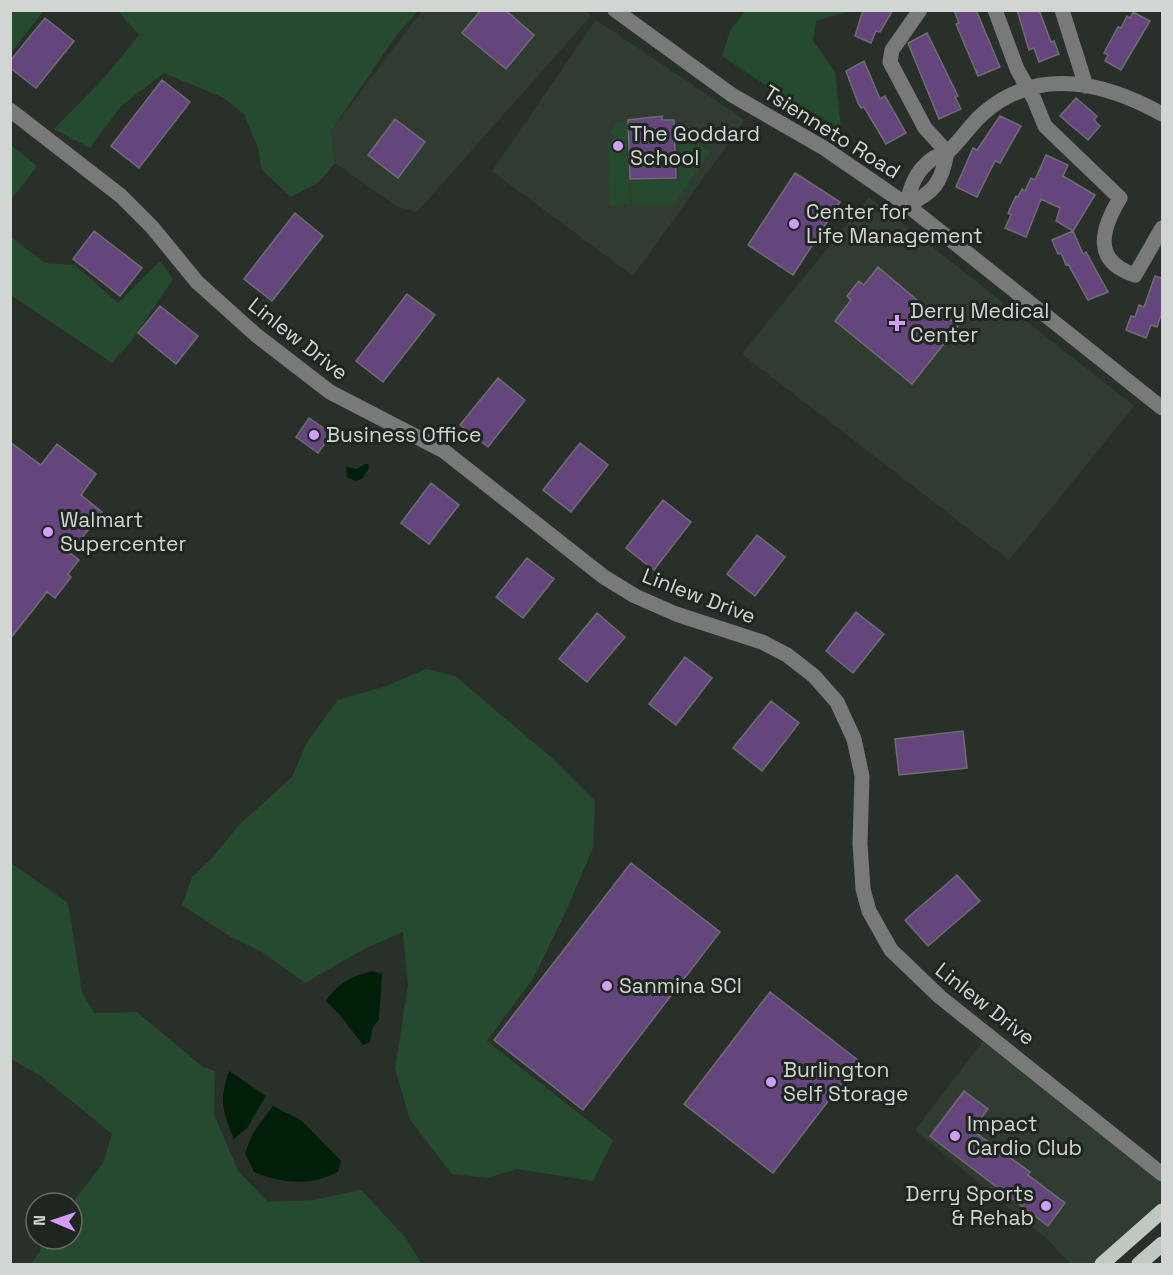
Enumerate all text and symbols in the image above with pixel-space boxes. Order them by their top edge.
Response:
street label: Tsienneto Road [759,79,906,184]
place label: The Goddard School [630,120,760,171]
marker: The Goddard School [611,139,625,153]
place label: Center for Life Management [806,198,983,249]
marker: Center for Life Management [787,217,801,231]
street label: Linlew Drive [243,291,354,386]
place label: Derry Medical Center [910,297,1049,348]
marker: Derry Medical Center [888,314,906,332]
place label: Business Office [326,421,481,448]
marker: Business Office [307,428,321,442]
place label: Walmart Supercenter [60,506,187,557]
marker: Walmart Supercenter [41,525,55,539]
street label: Linlew Drive [639,562,760,630]
street label: Linlew Drive [930,956,1041,1051]
place label: Sanmina SCI [619,972,742,999]
marker: Sanmina SCI [600,979,614,993]
place label: Burlington Self Storage [783,1056,909,1107]
marker: Burlington Self Storage [764,1075,778,1089]
place label: Impact Cardio Club [967,1110,1082,1161]
marker: Impact Cardio Club [948,1129,962,1143]
place label: Derry Sports & Rehab [906,1180,1034,1231]
north arrow [24,1191,84,1251]
marker: Derry Sports & Rehab [1039,1199,1053,1213]
text: N [29,1215,50,1226]

